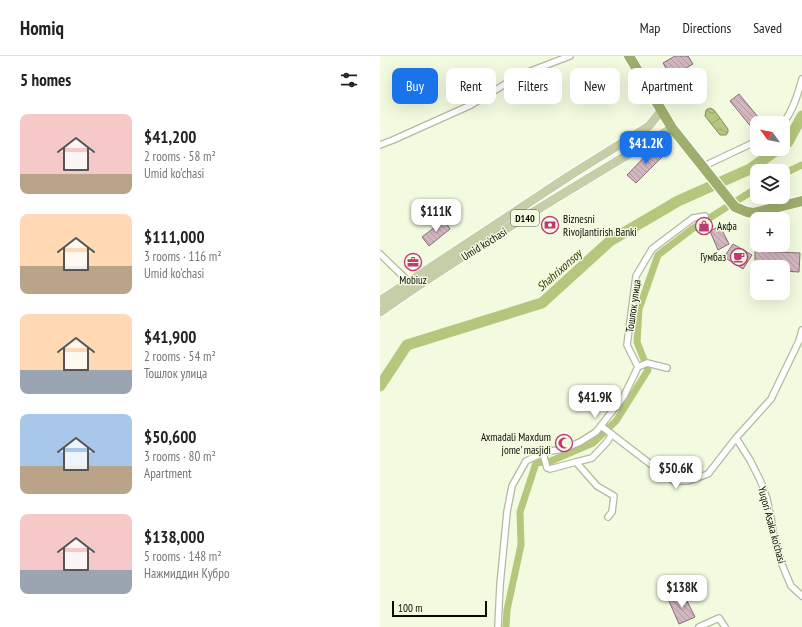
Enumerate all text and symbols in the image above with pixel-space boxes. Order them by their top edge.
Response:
text: Homiq [20,16,64,40]
text: Map [640,19,660,37]
text: Directions [682,19,731,37]
text: Saved [753,19,782,37]
chip: Buy [392,68,438,104]
chip: Rent [446,68,496,104]
chip: Filters [504,68,562,104]
chip: New [570,68,620,104]
chip: Apartment [628,68,707,104]
text: 5 homes [20,69,71,91]
icon: filters [338,69,360,91]
north arrow [750,116,790,156]
map controls [750,116,790,300]
text: $41,200 [144,126,196,148]
icon: home [52,130,100,178]
pin: $41.2K [613,131,679,165]
text: $41.2K [629,135,663,152]
text: 2 rooms · 58 m² [144,148,216,165]
button: layers [750,164,790,204]
text: Umid ko'chasi [144,165,204,182]
pin: $111K [408,199,464,233]
text: $111K [420,203,452,220]
road number: D140 [511,210,539,226]
place label: Biznesni Rivojlantirish Banki [563,212,637,239]
button: + [750,212,790,252]
bank icon: Biznesni Rivojlantirish Banki [540,215,560,235]
shop icon: Акфа [694,216,714,236]
place label: Акфа [717,219,737,233]
street label: Umid ko'chasi [459,225,509,263]
text: $111,000 [144,226,205,248]
icon: home [52,230,100,278]
water label: Shahrixonsoy [533,245,586,294]
cafe icon: Гумбаз [729,247,749,267]
text: 3 rooms · 116 m² [144,248,222,265]
place label: Гумбаз [700,250,726,264]
office icon: Mobiuz [403,252,423,272]
button: − [750,260,790,300]
text: Umid ko'chasi [144,265,204,282]
place label: Mobiuz [399,273,427,287]
street label: Тошлок улица [622,279,644,333]
text: $41,900 [144,326,196,348]
icon: home [52,330,100,378]
text: 2 rooms · 54 m² [144,348,216,365]
text: Тошлок улица [144,365,207,382]
pin: $41.9K [562,385,628,419]
text: $41.9K [578,389,612,406]
text: $50,600 [144,426,196,448]
icon: home [52,430,100,478]
place label: Axmadali Maxdum jome' masjidi [481,430,551,457]
mosque icon: Axmadali Maxdum jome' masjidi [554,433,574,453]
text: 3 rooms · 80 m² [144,448,216,465]
pin: $50.6K [643,456,709,490]
text: $50.6K [659,460,693,477]
text: Apartment [144,465,192,482]
street label: Yuqori Asaka ko'chasi [755,485,789,565]
text: $138,000 [144,526,205,548]
icon: home [52,530,100,578]
text: 5 rooms · 148 m² [144,548,222,565]
text: Нажмиддин Кубро [144,565,230,582]
pin: $138K [654,575,710,609]
text: $138K [666,579,698,596]
scale bar [392,599,487,618]
text: 100 m [398,601,422,615]

